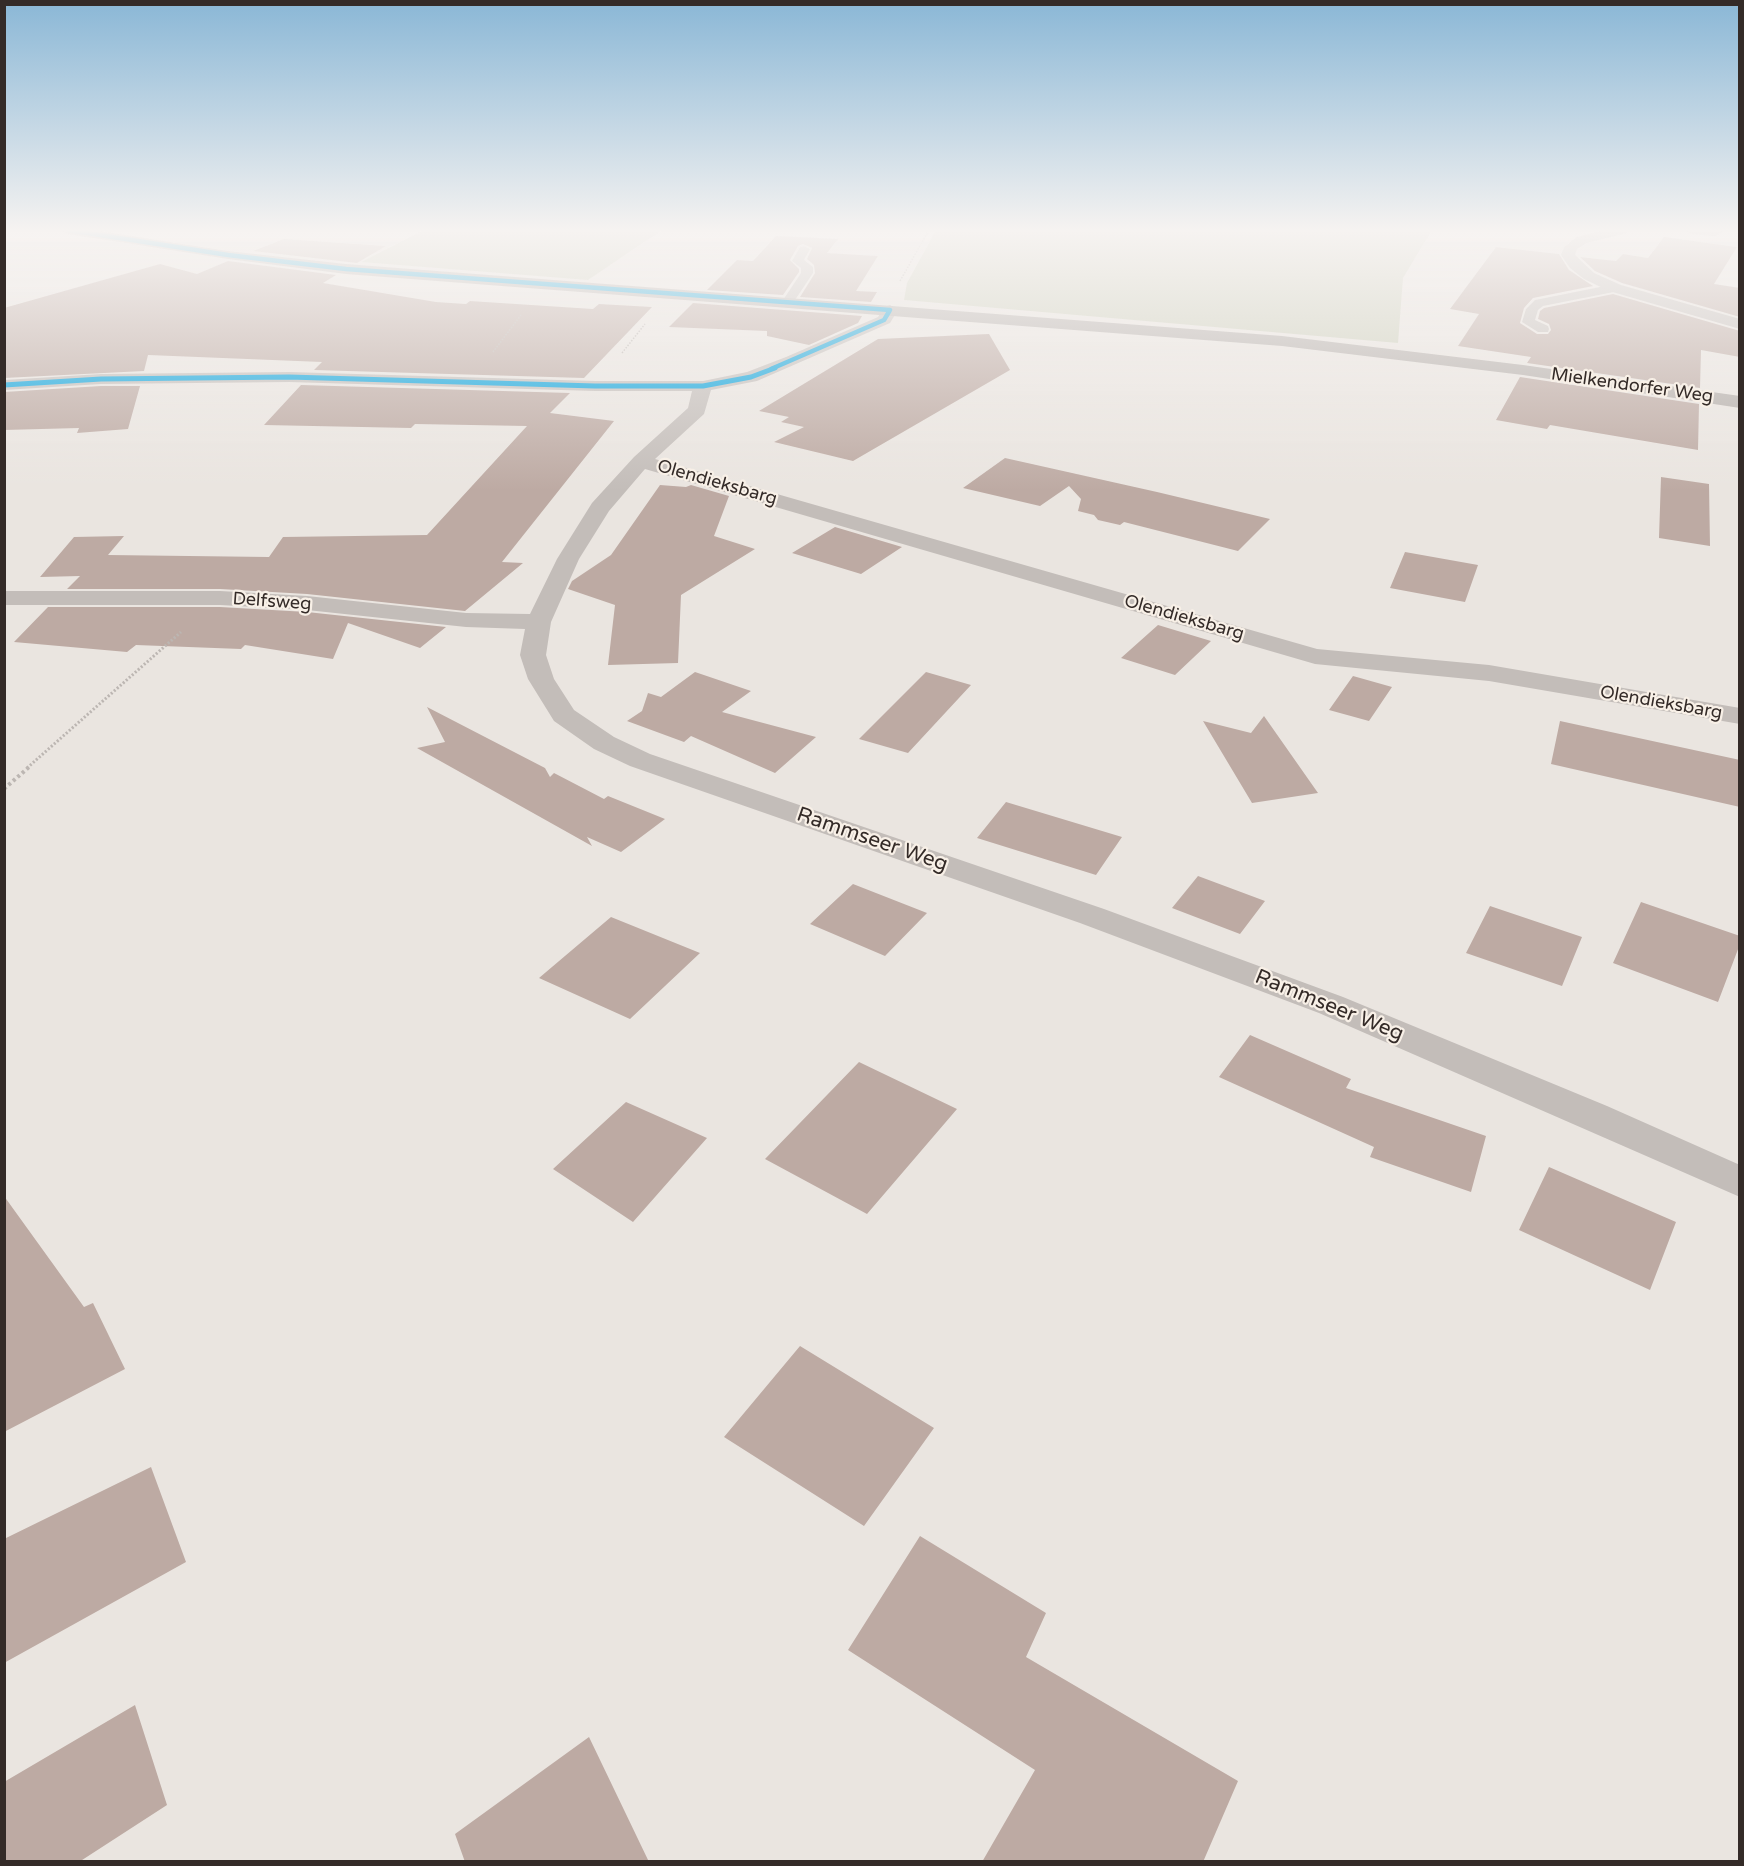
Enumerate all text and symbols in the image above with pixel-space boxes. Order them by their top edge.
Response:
street label: Mielkendorfer Weg [1550,364,1714,408]
street label: Olendieksbarg [654,456,780,510]
street label: Delfsweg [232,588,312,616]
street label: Olendieksbarg [1121,591,1247,645]
street label: Olendieksbarg [1598,682,1724,724]
street label: Rammseer Weg [793,802,951,878]
street label: Rammseer Weg [1251,965,1407,1047]

